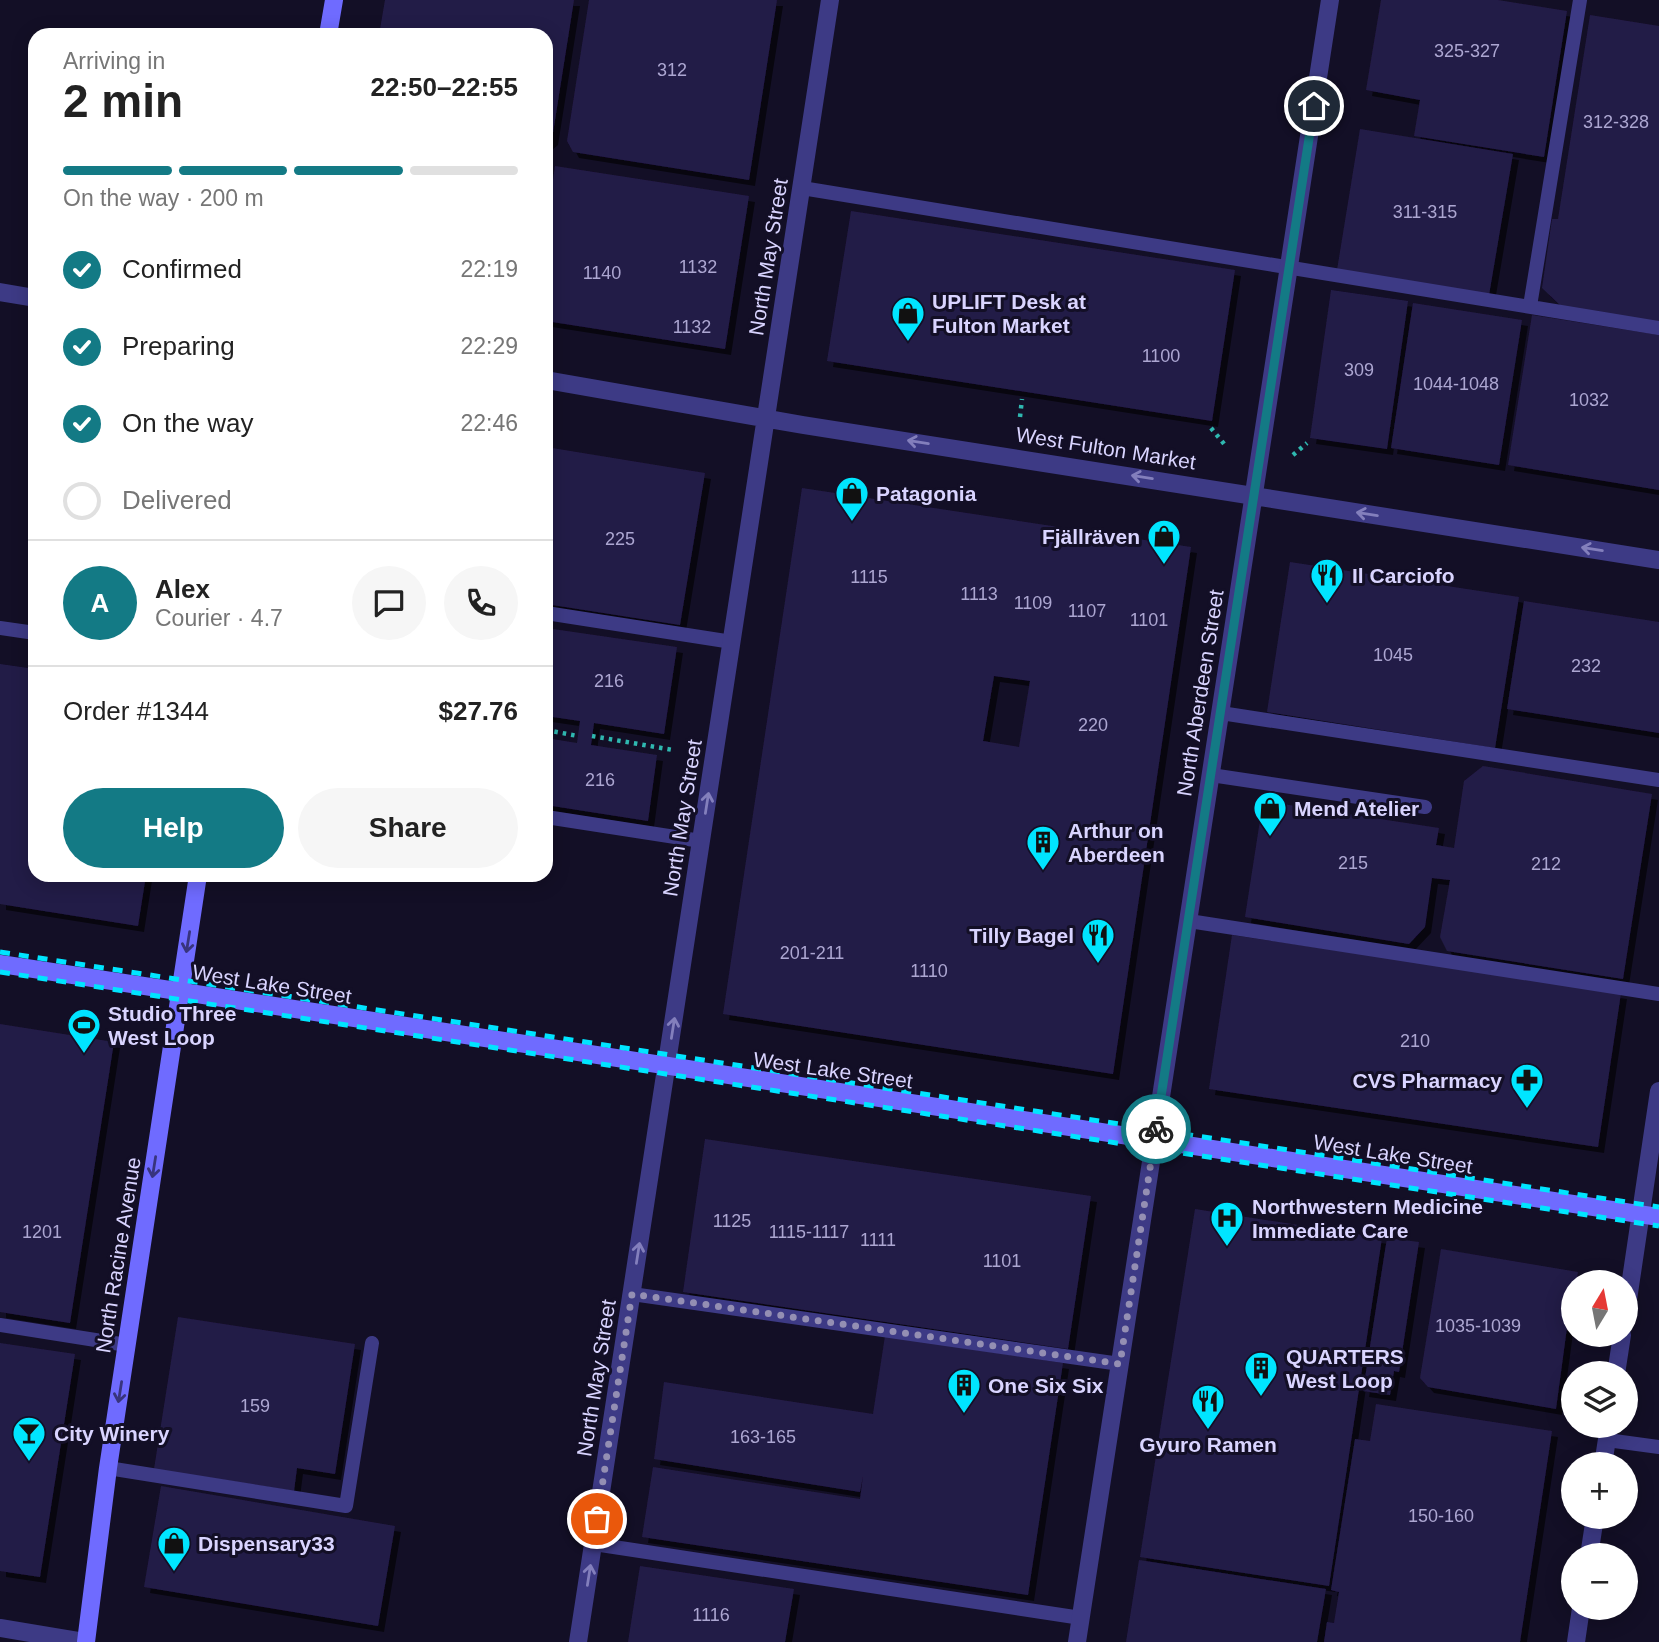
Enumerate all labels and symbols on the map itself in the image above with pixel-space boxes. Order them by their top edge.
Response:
house number: 325-327 [1434,41,1500,61]
house number: 312 [657,60,687,80]
pin [1284,76,1344,136]
house number: 312-328 [1583,112,1649,132]
street label: North May Street [744,177,792,337]
house number: 311-315 [1393,202,1457,222]
house number: 1132 [679,257,717,277]
house number: 1140 [583,263,621,283]
place label: UPLIFT Desk at Fulton Market [932,290,1086,337]
shop icon: UPLIFT Desk at Fulton Market [889,294,927,343]
house number: 1132 [673,317,711,337]
house number: 1100 [1142,346,1180,366]
house number: 309 [1344,360,1374,380]
house number: 1044-1048 [1413,374,1499,394]
house number: 1032 [1569,390,1609,410]
street label: West Fulton Market [1014,422,1198,474]
one-way arrow [907,435,929,448]
one-way arrow [1132,470,1154,483]
shop icon: Patagonia [833,474,871,523]
place label: Patagonia [876,482,977,505]
one-way arrow [1356,507,1379,520]
shop icon: Fjällräven [1145,517,1183,566]
place label: Fjällräven [1042,525,1140,548]
house number: 225 [605,529,635,549]
one-way arrow [1581,542,1603,555]
restaurant icon: Il Carciofo [1308,556,1346,605]
place label: Il Carciofo [1352,564,1455,587]
house number: 1115 [850,567,888,587]
house number: 1113 [960,584,998,604]
street label: North Aberdeen Street [1172,588,1228,798]
house number: 1109 [1014,593,1052,613]
house number: 1107 [1068,601,1106,621]
house number: 1101 [1130,610,1168,630]
house number: 1045 [1373,645,1413,665]
house number: 232 [1571,656,1601,676]
house number: 216 [594,671,624,691]
house number: 220 [1078,715,1108,735]
street label: North May Street [658,738,706,898]
house number: 216 [585,770,615,790]
shop icon: Mend Atelier [1251,789,1289,838]
one-way arrow [701,792,714,815]
place label: Mend Atelier [1294,797,1419,820]
place label: Arthur on Aberdeen [1068,819,1165,866]
building icon: Arthur on Aberdeen [1024,823,1062,872]
house number: 215 [1338,853,1368,873]
house number: 212 [1531,854,1561,874]
restaurant icon: Tilly Bagel [1079,916,1117,965]
place label: Tilly Bagel [969,924,1074,947]
one-way arrow [181,931,194,953]
house number: 201-211 [780,943,844,963]
street label: West Lake Street [191,960,353,1008]
house number: 1110 [910,961,948,981]
place label: Studio Three West Loop [108,1002,236,1049]
sports icon: Studio Three West Loop [65,1006,103,1055]
one-way arrow [666,1017,679,1040]
house number: 210 [1400,1031,1430,1051]
street label: West Lake Street [752,1047,914,1093]
pharmacy icon: CVS Pharmacy [1508,1061,1546,1110]
place label: CVS Pharmacy [1353,1069,1502,1092]
courier [1121,1094,1191,1164]
street label: West Lake Street [1312,1130,1474,1178]
street label: North Racine Avenue [91,1155,145,1355]
one-way arrow [147,1156,160,1178]
place label: Northwestern Medicine Immediate Care [1252,1195,1483,1242]
hospital icon: Northwestern Medicine Immediate Care [1208,1199,1246,1248]
house number: 1125 [713,1211,751,1231]
house number: 1201 [22,1222,62,1242]
house number: 1115-1117 [769,1222,849,1242]
house number: 1111 [860,1230,896,1250]
one-way arrow [632,1242,645,1265]
house number: 1101 [983,1251,1021,1271]
north arrow [1561,1270,1638,1348]
street label: North May Street [572,1298,620,1458]
house number: 1035-1039 [1435,1316,1521,1336]
place label: QUARTERS West Loop [1286,1345,1404,1392]
building icon: QUARTERS West Loop [1242,1349,1280,1398]
building icon: One Six Six [945,1366,983,1415]
place label: One Six Six [988,1374,1104,1397]
one-way arrow [113,1380,126,1403]
restaurant icon: Gyuro Ramen [1189,1382,1227,1431]
house number: 159 [240,1396,270,1416]
bar icon: City Winery [10,1414,48,1463]
place label: City Winery [54,1422,170,1445]
house number: 163-165 [730,1427,796,1447]
place label: Gyuro Ramen [1139,1433,1277,1456]
pin [567,1489,627,1549]
house number: 150-160 [1408,1506,1474,1526]
shop icon: Dispensary33 [155,1524,193,1573]
place label: Dispensary33 [198,1532,335,1555]
one-way arrow [583,1564,596,1586]
house number: 1116 [692,1605,730,1625]

